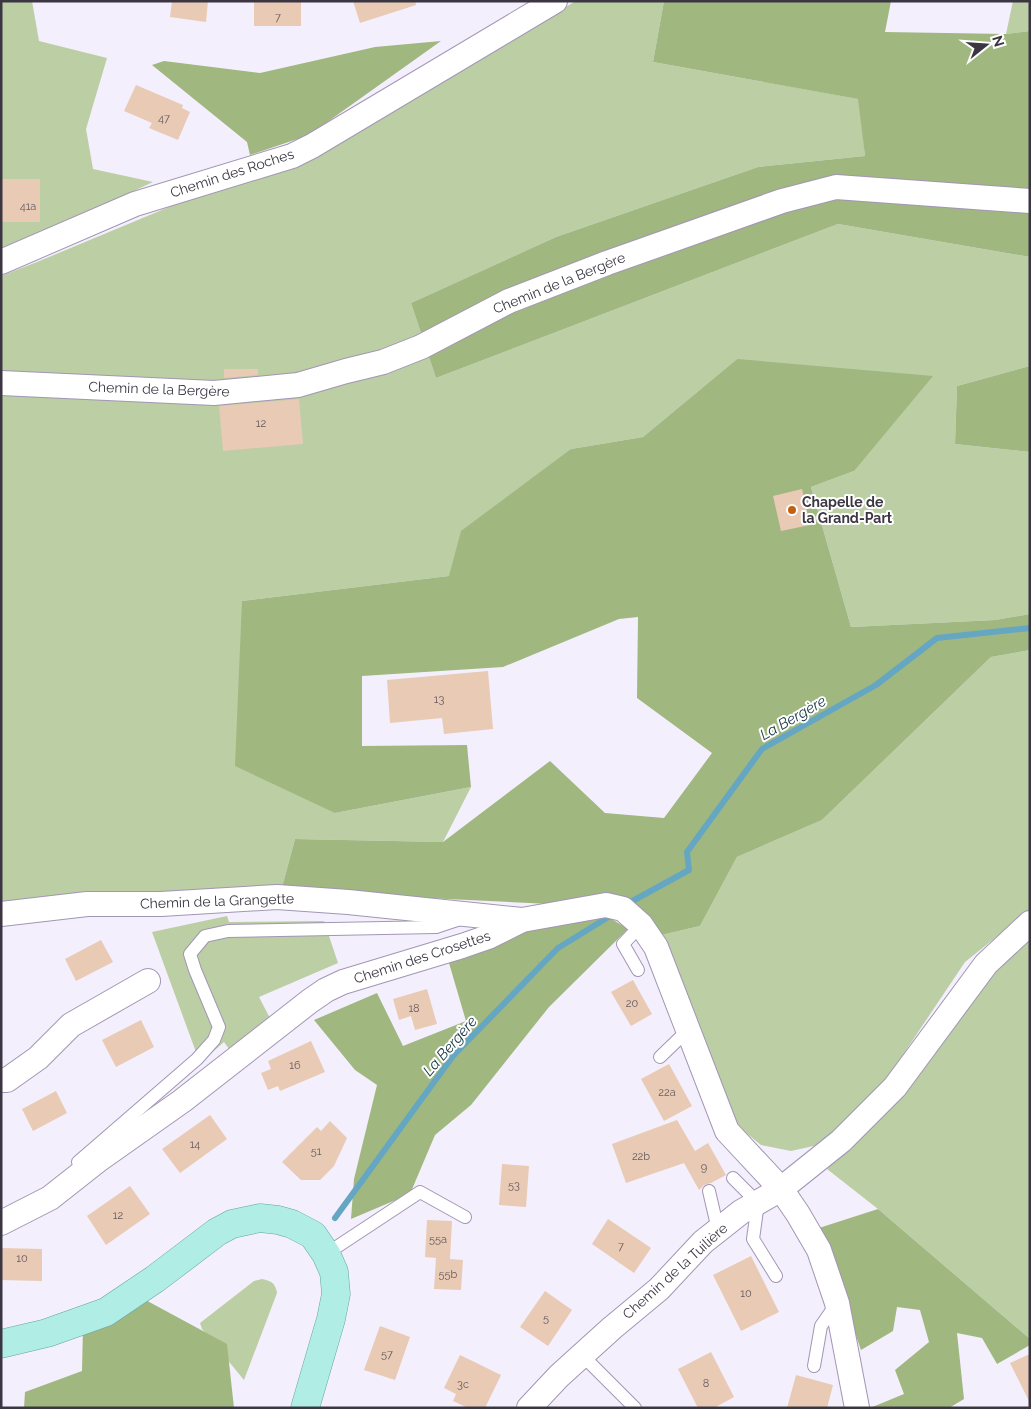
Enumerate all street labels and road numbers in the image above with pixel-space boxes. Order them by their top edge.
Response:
street label: Chemin des Roches [168,145,296,201]
street label: Chemin de la Bergère [491,249,627,317]
street label: Chemin de la Bergère [88,379,230,399]
street label: Chemin de la Grangette [140,890,294,912]
street label: Chemin des Crosettes [352,927,493,987]
street label: Chemin de la Tuilière [619,1220,731,1322]

